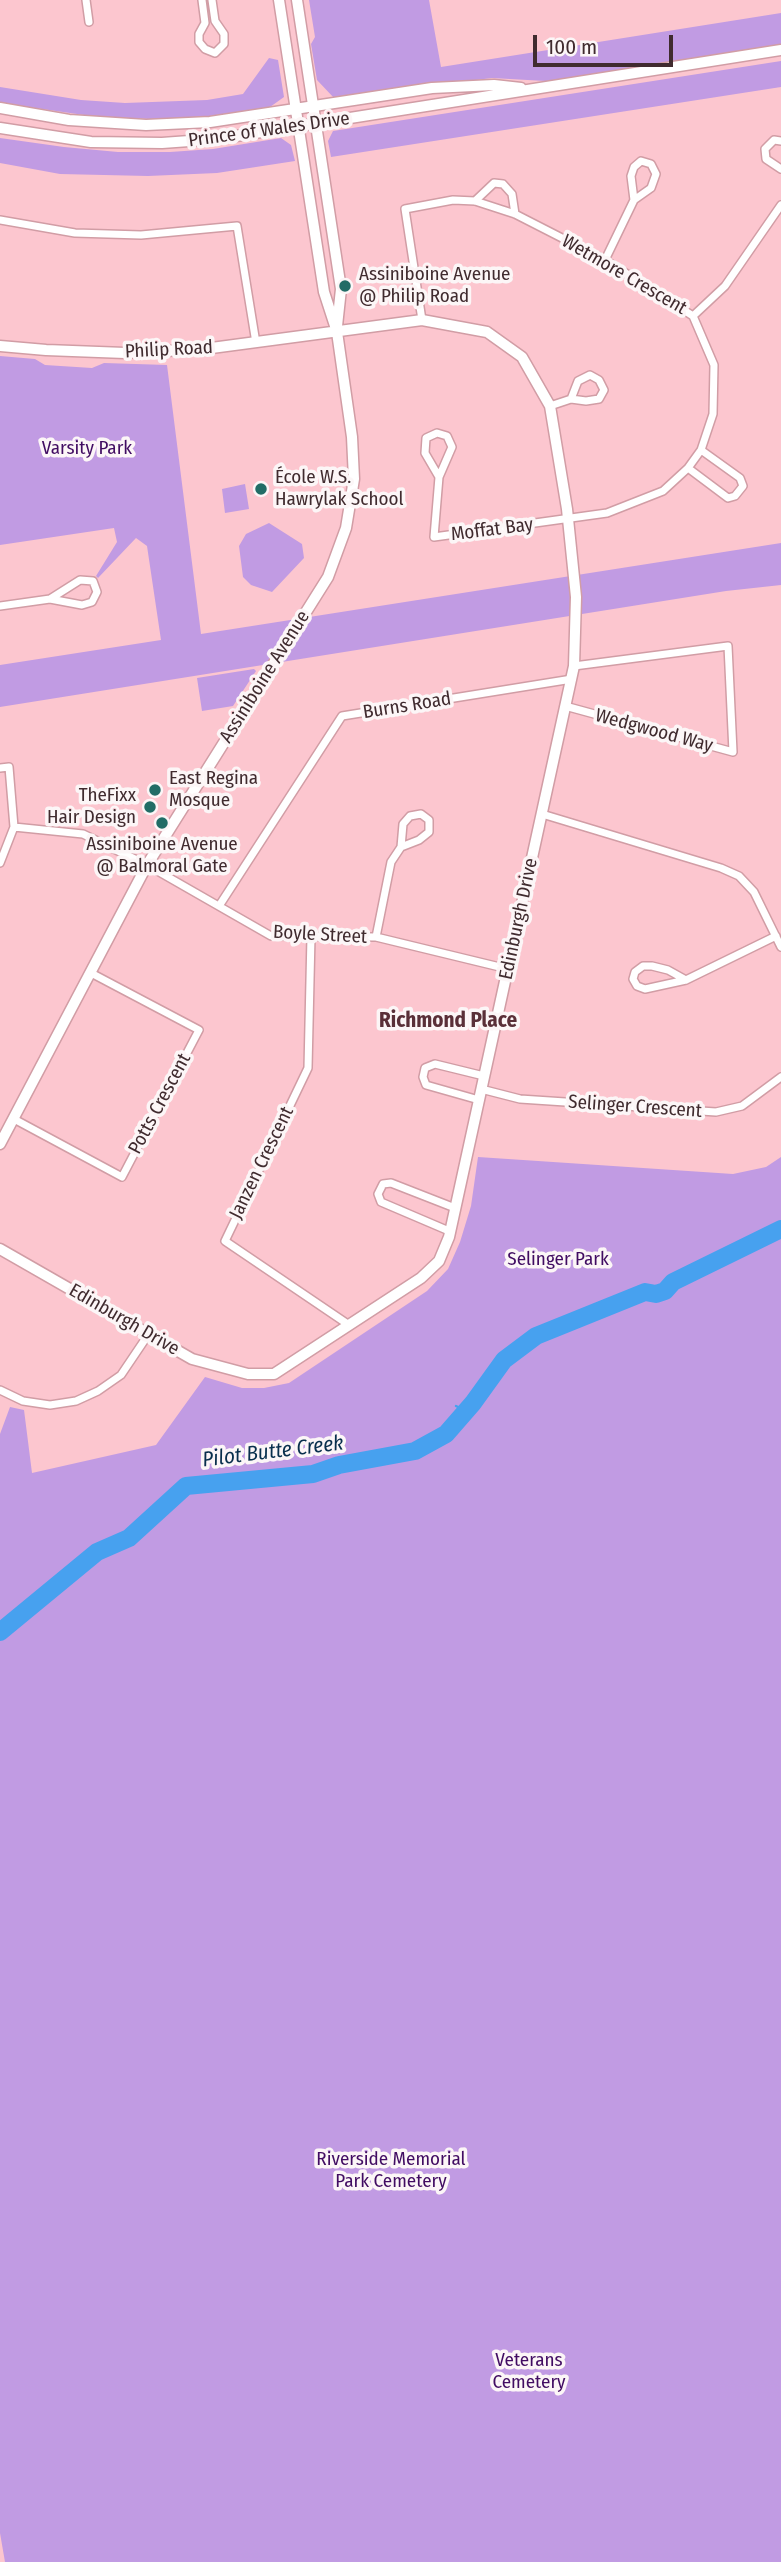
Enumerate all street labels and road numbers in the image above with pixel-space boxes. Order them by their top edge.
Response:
street label: Prince of Wales Drive [187,107,351,153]
street label: Wetmore Crescent [557,230,691,320]
street label: Philip Road [124,336,214,364]
street label: Moffat Bay [450,514,534,546]
street label: Assiniboine Avenue [215,607,315,747]
street label: Burns Road [361,688,453,724]
street label: Wedgwood Way [593,704,715,758]
street label: Edinburgh Drive [495,856,543,982]
street label: Boyle Street [272,921,368,949]
street label: Potts Crescent [124,1050,196,1158]
street label: Selinger Crescent [567,1091,703,1123]
street label: Janzen Crescent [225,1103,299,1223]
street label: Edinburgh Drive [65,1279,183,1361]

